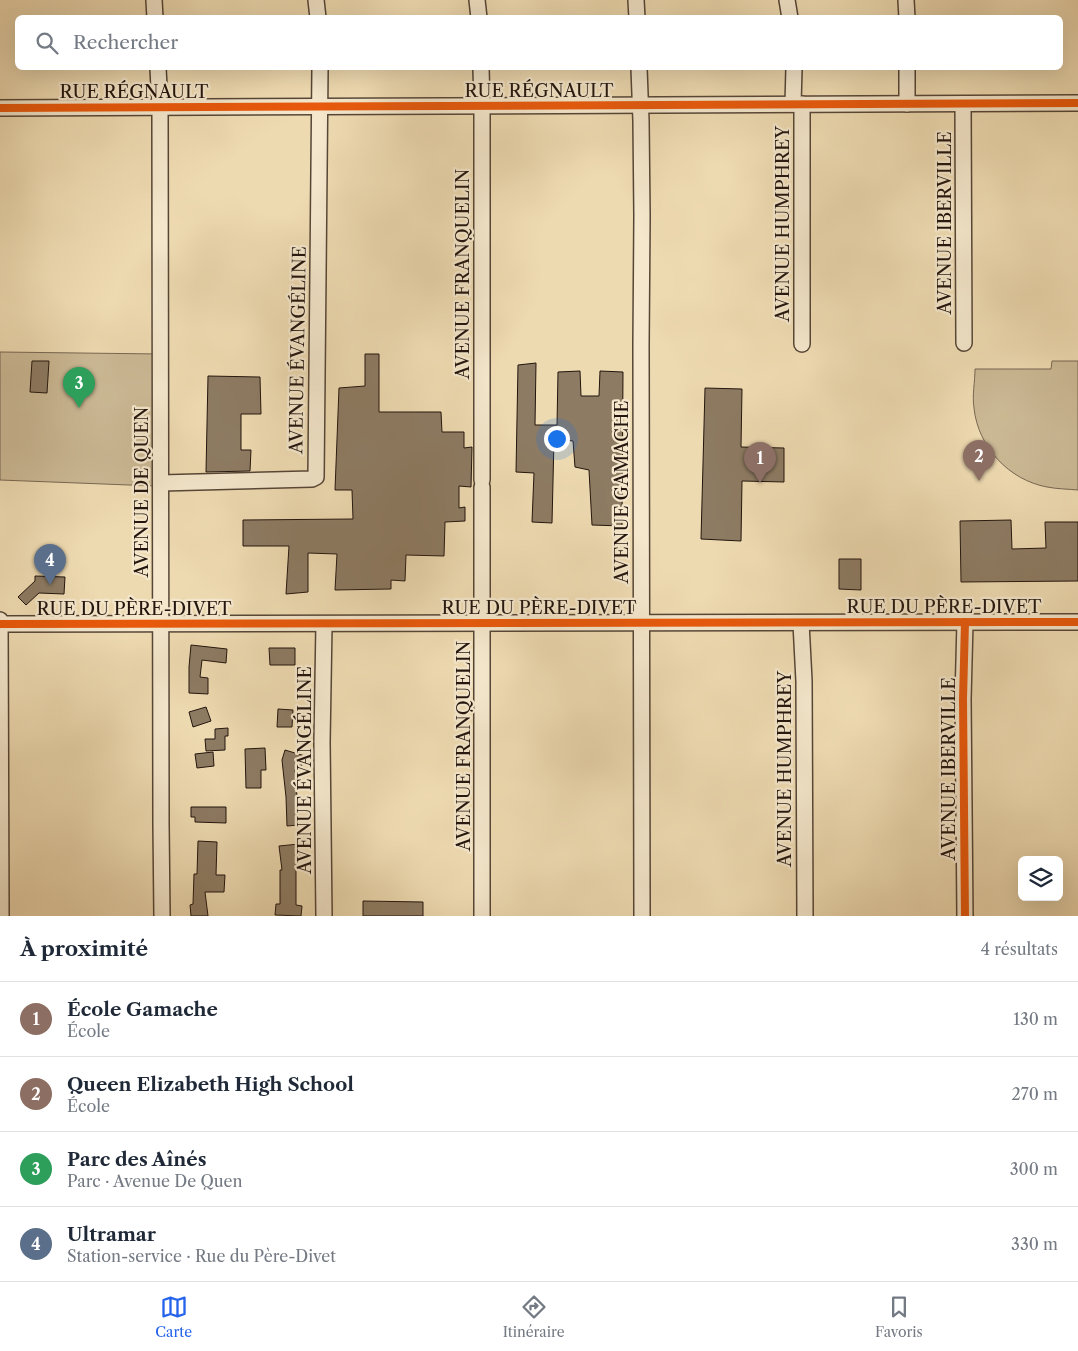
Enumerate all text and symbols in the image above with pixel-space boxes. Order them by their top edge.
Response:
search box [15,15,1063,70]
icon: search [33,29,61,57]
text: Rechercher [73,31,178,54]
street label: RUE RÉGNAULT [465,79,614,102]
street label: RUE RÉGNAULT [60,80,209,103]
street label: AVENUE HUMPHREY [772,125,794,323]
street label: AVENUE IBERVILLE [934,131,956,316]
street label: AVENUE FRANQUELIN [452,169,474,380]
street label: AVENUE ÉVANGÉLINE [284,246,311,455]
pin: 3 [63,367,95,408]
street label: AVENUE GAMACHE [611,400,633,585]
street label: AVENUE DE QUEN [131,406,153,578]
your location [544,426,570,452]
pin: 2 [963,440,995,481]
pin: 1 [744,442,776,483]
pin: 4 [34,544,66,585]
street label: RUE DU PÈRE-DIVET [846,595,1042,618]
street label: RUE DU PÈRE-DIVET [441,596,637,619]
street label: RUE DU PÈRE-DIVET [36,597,232,620]
street label: AVENUE FRANQUELIN [453,641,475,852]
street label: AVENUE ÉVANGÉLINE [293,666,316,875]
street label: AVENUE HUMPHREY [774,670,796,868]
street label: AVENUE IBERVILLE [938,677,960,862]
map controls [1018,856,1063,901]
button: layers [1018,856,1063,901]
text: À proximité [20,936,148,961]
text: 4 résultats [981,939,1058,959]
text: École Gamache [67,998,218,1021]
text: 1 [32,1009,40,1029]
text: 130 m [1013,1009,1058,1029]
text: École [67,1021,110,1041]
text: Queen Elizabeth High School [67,1073,354,1096]
text: 2 [31,1084,41,1104]
text: 270 m [1012,1084,1058,1104]
text: École [67,1096,110,1116]
text: Parc des Aînés [67,1148,206,1171]
text: 3 [31,1159,41,1179]
text: 300 m [1010,1159,1058,1179]
text: Parc · Avenue De Quen [67,1171,243,1191]
text: Ultramar [67,1223,156,1246]
text: 4 [31,1234,41,1254]
text: 330 m [1011,1234,1058,1254]
text: Station-service · Rue du Père-Divet [67,1246,336,1266]
tab: Carte [155,1293,192,1341]
tab: Itinéraire [503,1293,565,1341]
tab: Favoris [875,1293,923,1341]

